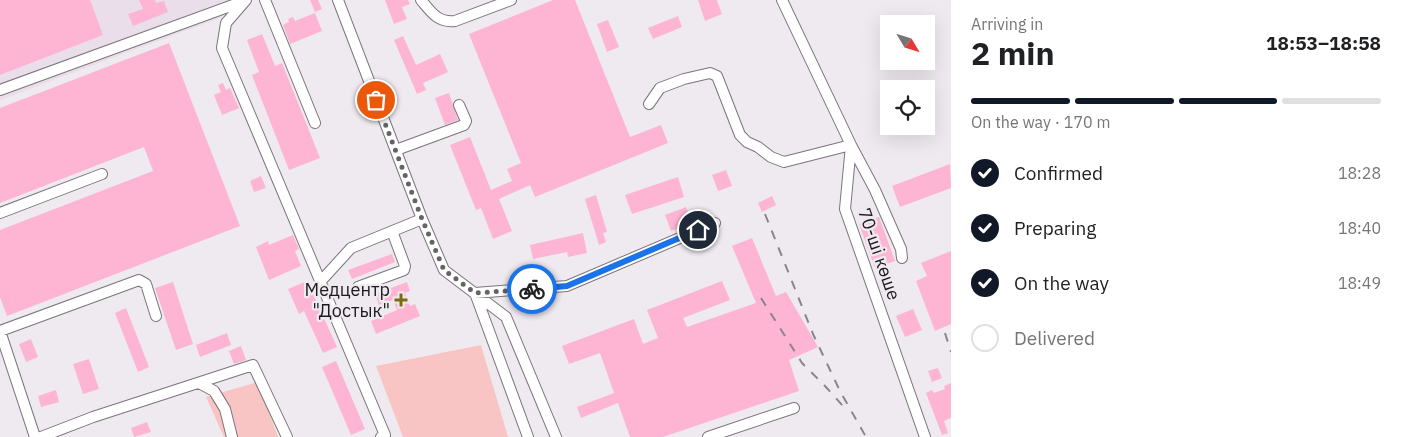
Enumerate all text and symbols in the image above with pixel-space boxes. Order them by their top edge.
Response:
text: Arriving in [971,14,1043,34]
north arrow [880,15,935,70]
map controls [880,15,935,135]
text: 18:53–18:58 [1266,31,1381,55]
text: 2 min [971,32,1055,74]
pin [355,79,397,121]
button: locate [880,80,935,135]
icon: bag [362,86,390,114]
text: On the way · 170 m [971,112,1110,132]
icon: check [971,159,999,187]
text: Confirmed [1014,161,1103,185]
text: 18:28 [1338,163,1381,183]
street label: 70-ші көше [853,205,906,303]
pin [677,209,719,251]
icon: check [971,214,999,242]
icon: home [684,216,712,244]
text: Preparing [1014,216,1096,240]
text: 18:40 [1338,218,1381,238]
courier [507,264,557,314]
icon: check [971,269,999,297]
text: On the way [1014,271,1109,295]
text: 18:49 [1338,273,1381,293]
icon: bike [518,275,546,303]
place label: Медцентр "Достык" [305,278,390,322]
marker: Медцентр "Достык" [394,293,408,307]
text: Delivered [1014,326,1095,350]

